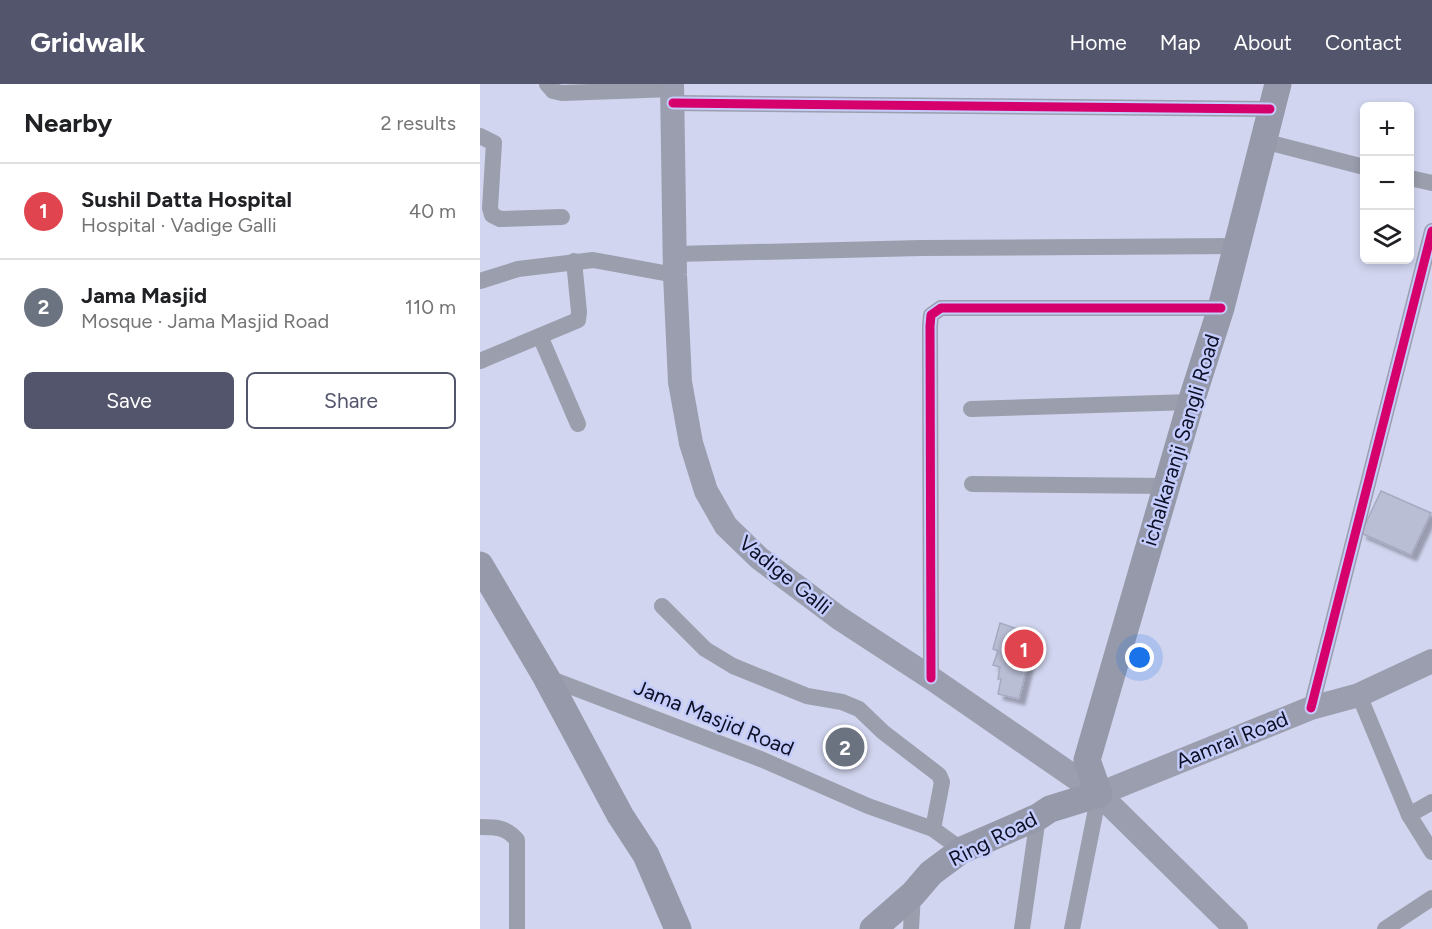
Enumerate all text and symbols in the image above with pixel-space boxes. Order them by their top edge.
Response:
text: Gridwalk [30,25,145,59]
text: Home [1070,30,1127,55]
text: Map [1160,30,1201,55]
text: About [1234,30,1292,55]
text: Contact [1325,30,1402,55]
map controls [1360,102,1414,264]
button: + [1360,102,1414,156]
text: Nearby [24,107,112,139]
text: 2 results [380,111,456,135]
button: − [1360,156,1414,210]
text: Sushil Datta Hospital [81,186,292,213]
text: 1 [39,199,48,223]
text: 40 m [409,199,456,223]
button: layers [1360,210,1414,264]
text: Hospital · Vadige Galli [81,213,277,237]
text: Jama Masjid [81,282,207,309]
text: 2 [38,295,49,319]
text: 110 m [405,295,456,319]
text: Mosque · Jama Masjid Road [81,309,329,333]
street label: ichalkaranji Sangli Road [1136,331,1225,549]
button: Save [24,372,234,429]
button: Share [246,372,456,429]
street label: Vadige Galli [734,530,836,619]
pin: 1 [1004,626,1044,672]
your location [1125,643,1154,672]
street label: Jama Masjid Road [631,674,798,761]
street label: Aamrai Road [1172,706,1292,773]
pin: 2 [826,724,865,770]
street label: Ring Road [945,806,1041,871]

